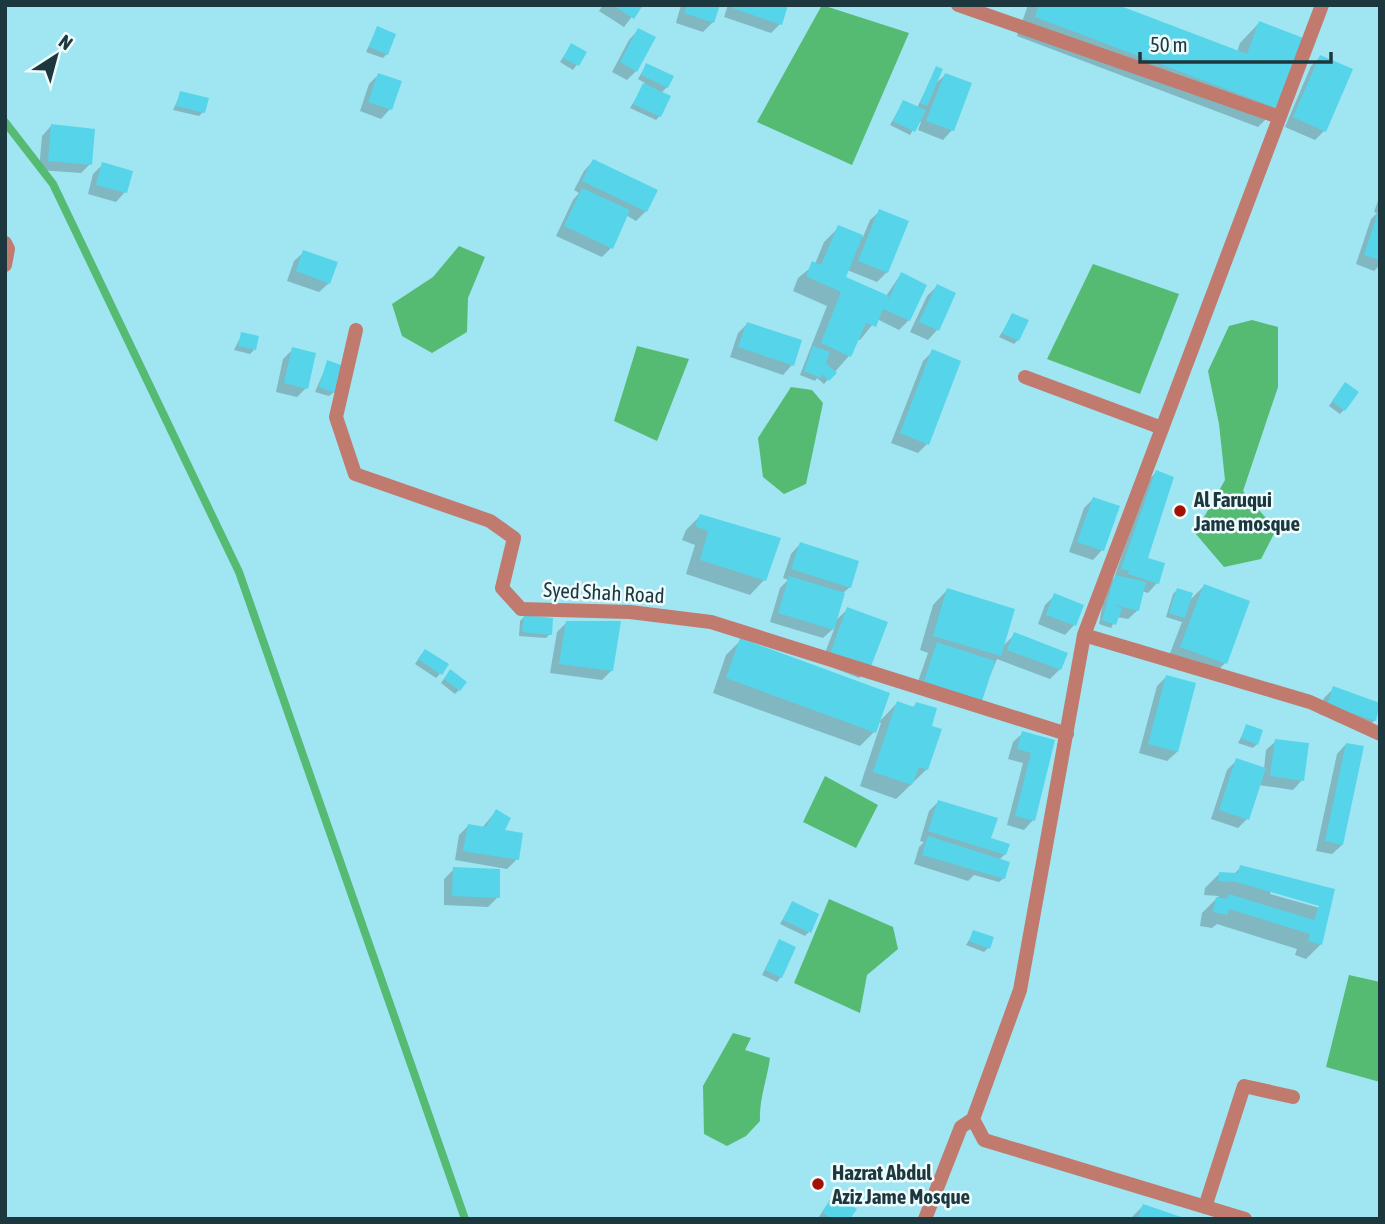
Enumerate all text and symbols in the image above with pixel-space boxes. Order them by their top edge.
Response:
north arrow [21,21,91,91]
scale bar [1140,21,1331,65]
text: N [55,30,77,54]
text: 50 m [1150,32,1188,56]
place label: Al Faruqui Jame mosque [1193,487,1300,535]
marker: Al Faruqui Jame mosque [1172,503,1188,519]
street label: Syed Shah Road [543,577,665,607]
place label: Hazrat Abdul Aziz Jame Mosque [831,1160,970,1208]
marker: Hazrat Abdul Aziz Jame Mosque [810,1176,826,1192]

